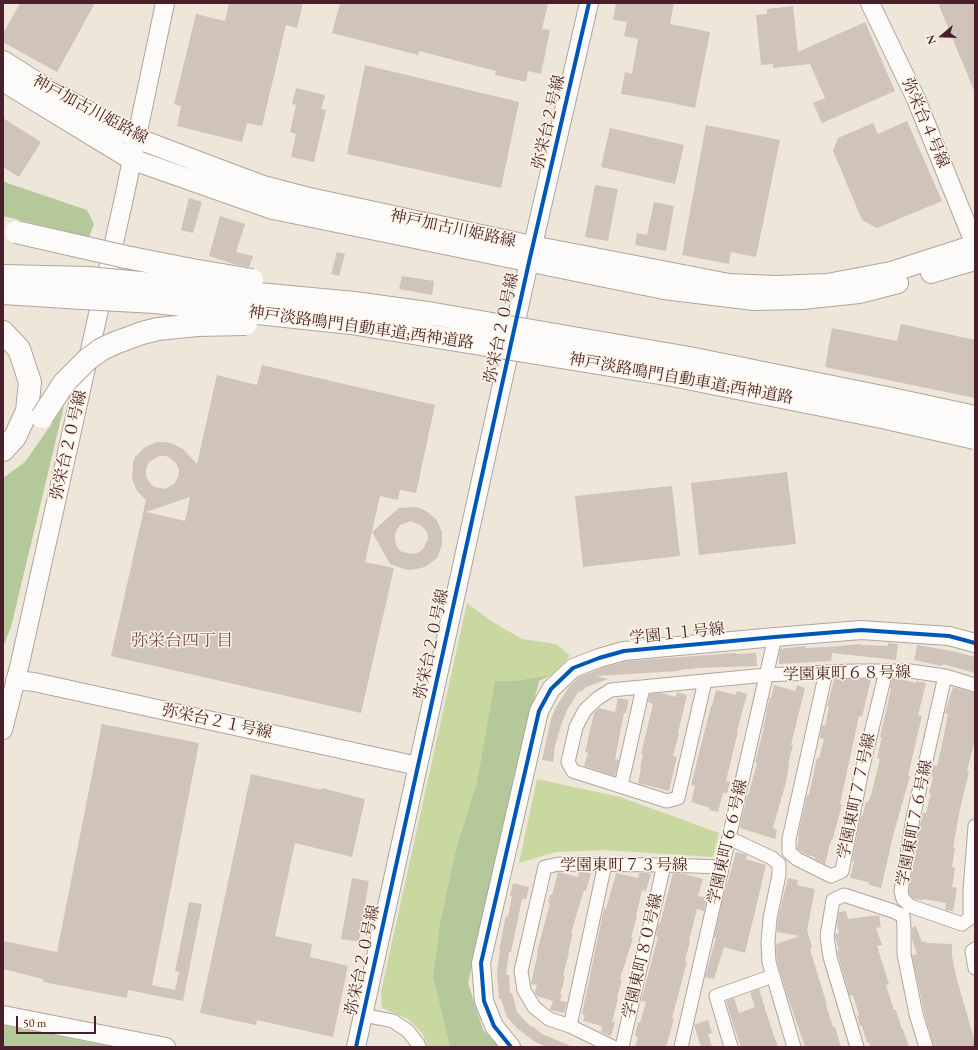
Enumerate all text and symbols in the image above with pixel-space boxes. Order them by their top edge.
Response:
north arrow [922,16,962,56]
text: N [923,33,939,46]
street label: 神戸加古川姫路線 [29,71,151,149]
street label: 弥栄台２号線 [529,73,569,171]
street label: 弥栄台４号線 [897,75,953,171]
street label: 神戸加古川姫路線 [388,206,518,252]
street label: 弥栄台２０号線 [481,271,523,385]
street label: 神戸淡路鳴門自動車道;西神道路 [247,303,475,353]
street label: 神戸淡路鳴門自動車道;西神道路 [567,350,795,408]
street label: 弥栄台２０号線 [47,388,91,502]
street label: 弥栄台２０号線 [411,587,453,701]
street label: 学園１１号線 [628,619,726,649]
district label: 弥栄台四丁目 [131,631,233,651]
street label: 学園東町６８号線 [783,663,911,685]
street label: 弥栄台２１号線 [160,701,274,743]
street label: 学園東町７７号線 [834,731,880,861]
street label: 学園東町７６号線 [893,758,937,888]
street label: 学園東町６６号線 [704,777,752,907]
street label: 学園東町７３号線 [560,856,688,876]
street label: 学園東町８０号線 [619,891,667,1021]
street label: 弥栄台２０号線 [342,903,384,1017]
scale bar [18,1008,98,1034]
text: 50 m [23,1015,46,1031]

